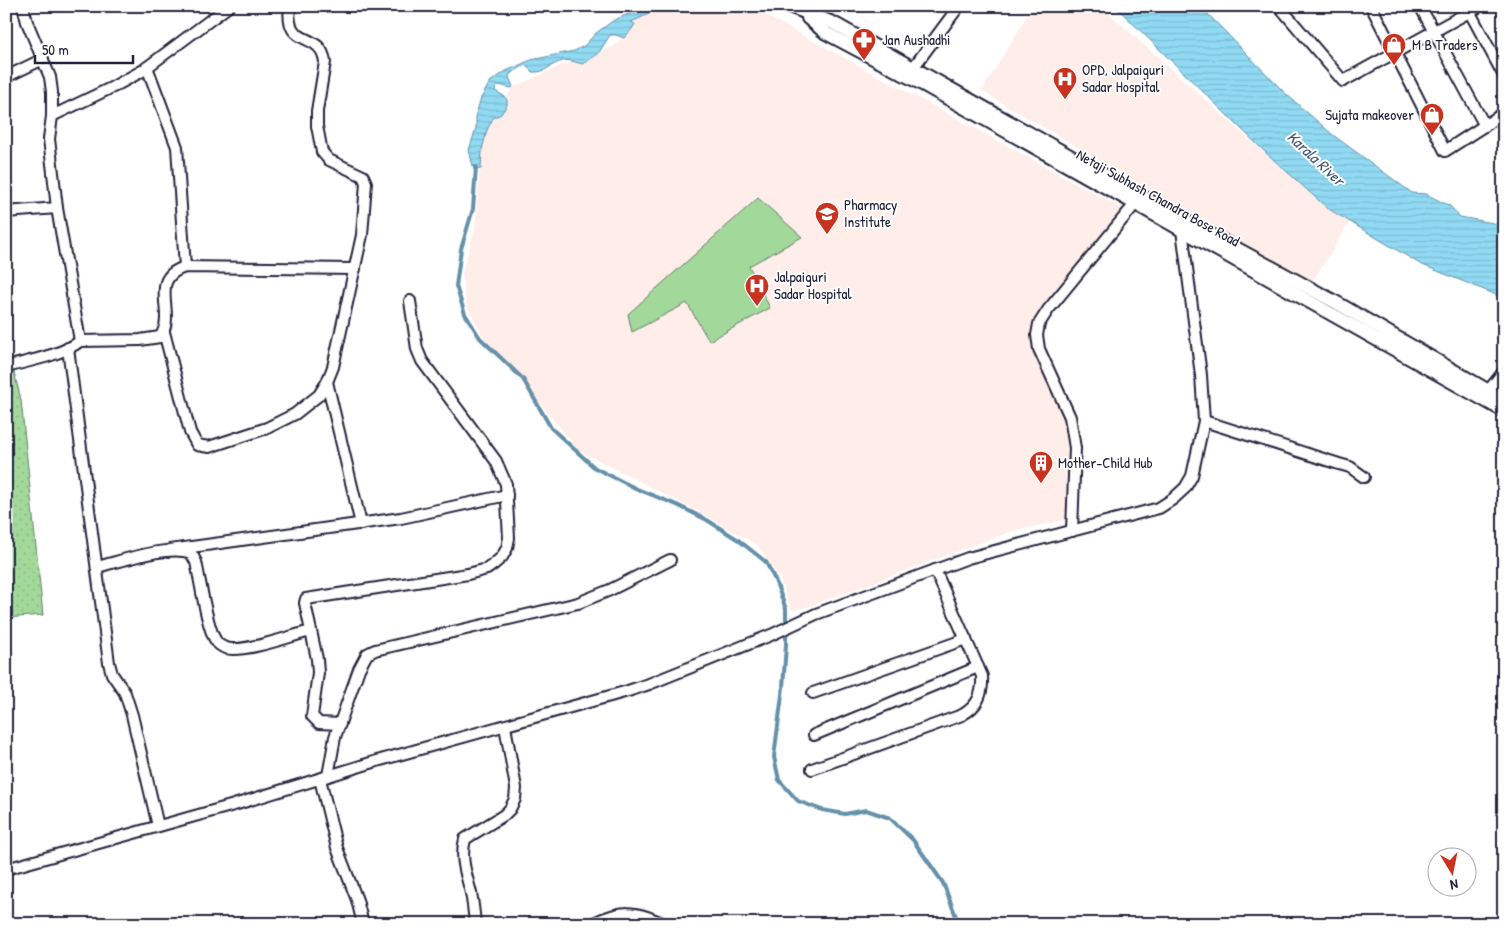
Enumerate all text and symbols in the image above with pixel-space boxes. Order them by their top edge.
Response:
pharmacy icon: Jan Aushadhi [851,27,877,61]
place label: Jan Aushadhi [882,29,950,50]
scale bar [35,32,132,64]
shop icon: M B Traders [1381,32,1407,66]
place label: M B Traders [1412,34,1478,55]
text: 50 m [42,39,69,60]
place label: OPD, Jalpaiguri Sadar Hospital [1082,59,1164,97]
hospital icon: OPD, Jalpaiguri Sadar Hospital [1052,66,1078,100]
shop icon: Sujata makeover [1419,102,1445,136]
place label: Sujata makeover [1325,104,1414,125]
water label: Karala River [1283,126,1351,192]
street label: Netaji Subhash Chandra Bose Road [1073,144,1244,251]
place label: Pharmacy Institute [844,194,897,232]
school or university icon: Pharmacy Institute [814,201,840,235]
place label: Jalpaiguri Sadar Hospital [774,266,851,304]
hospital icon: Jalpaiguri Sadar Hospital [744,273,770,307]
building icon: Mother-Child Hub [1028,450,1054,484]
place label: Mother-Child Hub [1058,452,1153,473]
north arrow [1428,848,1478,898]
text: N [1448,875,1460,895]

